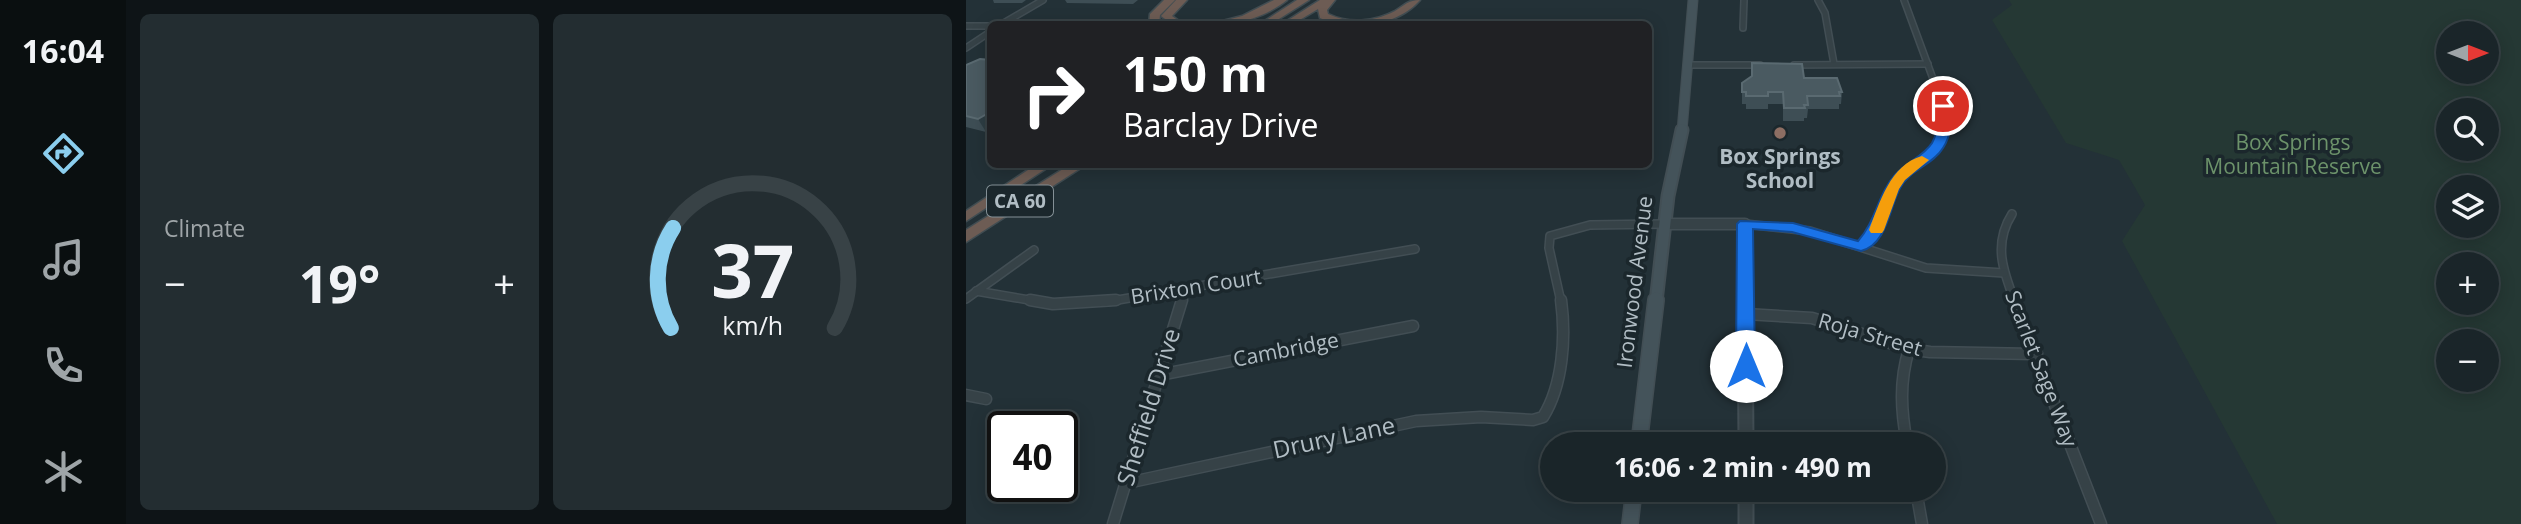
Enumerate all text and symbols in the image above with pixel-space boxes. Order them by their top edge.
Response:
north arrow [2436,21,2499,84]
map controls [2436,21,2499,392]
text: 16:04 [22,29,104,72]
text: 150 m [1123,40,1268,106]
icon: right [1008,49,1099,140]
pin [1913,76,1973,136]
icon: arrive [1924,87,1962,125]
button: search [2436,98,2499,161]
text: Barclay Drive [1123,103,1318,146]
marker: Box Springs School [1772,125,1788,141]
park label: Box Springs Mountain Reserve [2204,128,2382,180]
icon: directions [39,129,88,178]
place label: Box Springs School [1719,142,1841,194]
button: layers [2436,175,2499,238]
road number: CA 60 [987,186,1053,216]
street label: Ironwood Avenue [1610,194,1658,369]
text: Climate [164,212,245,244]
text: 37 [711,220,794,319]
icon: music [39,235,88,284]
text: 19° [299,247,380,318]
button: + [2436,252,2499,315]
text: − [164,257,186,309]
text: + [493,257,515,309]
street label: Brixton Court [1129,262,1263,310]
street label: Scarlet Sage Way [1999,286,2085,451]
street label: Roja Street [1815,306,1925,362]
text: km/h [722,308,783,342]
street label: Sheffield Drive [1108,324,1187,489]
street label: Cambridge [1231,325,1341,373]
position arrow [1709,329,1783,403]
button: − [2436,329,2499,392]
icon: phone [39,341,88,390]
street label: Drury Lane [1270,407,1398,466]
speed limit sign: 40 [987,411,1078,502]
icon: climate [39,447,88,496]
text: 16:06 · 2 min · 490 m [1614,449,1872,485]

